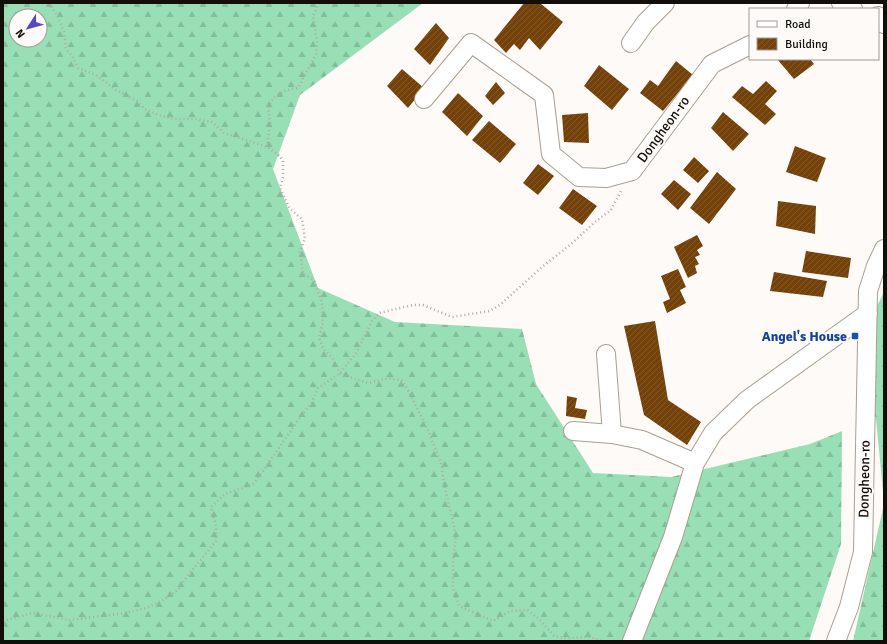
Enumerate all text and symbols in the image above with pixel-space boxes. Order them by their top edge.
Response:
north arrow [8,8,48,48]
legend [749,8,879,60]
text: Road [785,17,811,32]
text: N [13,27,28,41]
text: Building [785,37,828,52]
street label: Dongheon-ro [634,93,693,166]
place label: Angel's House [762,328,847,345]
marker: Angel's House [850,331,860,341]
street label: Dongheon-ro [855,440,874,518]

